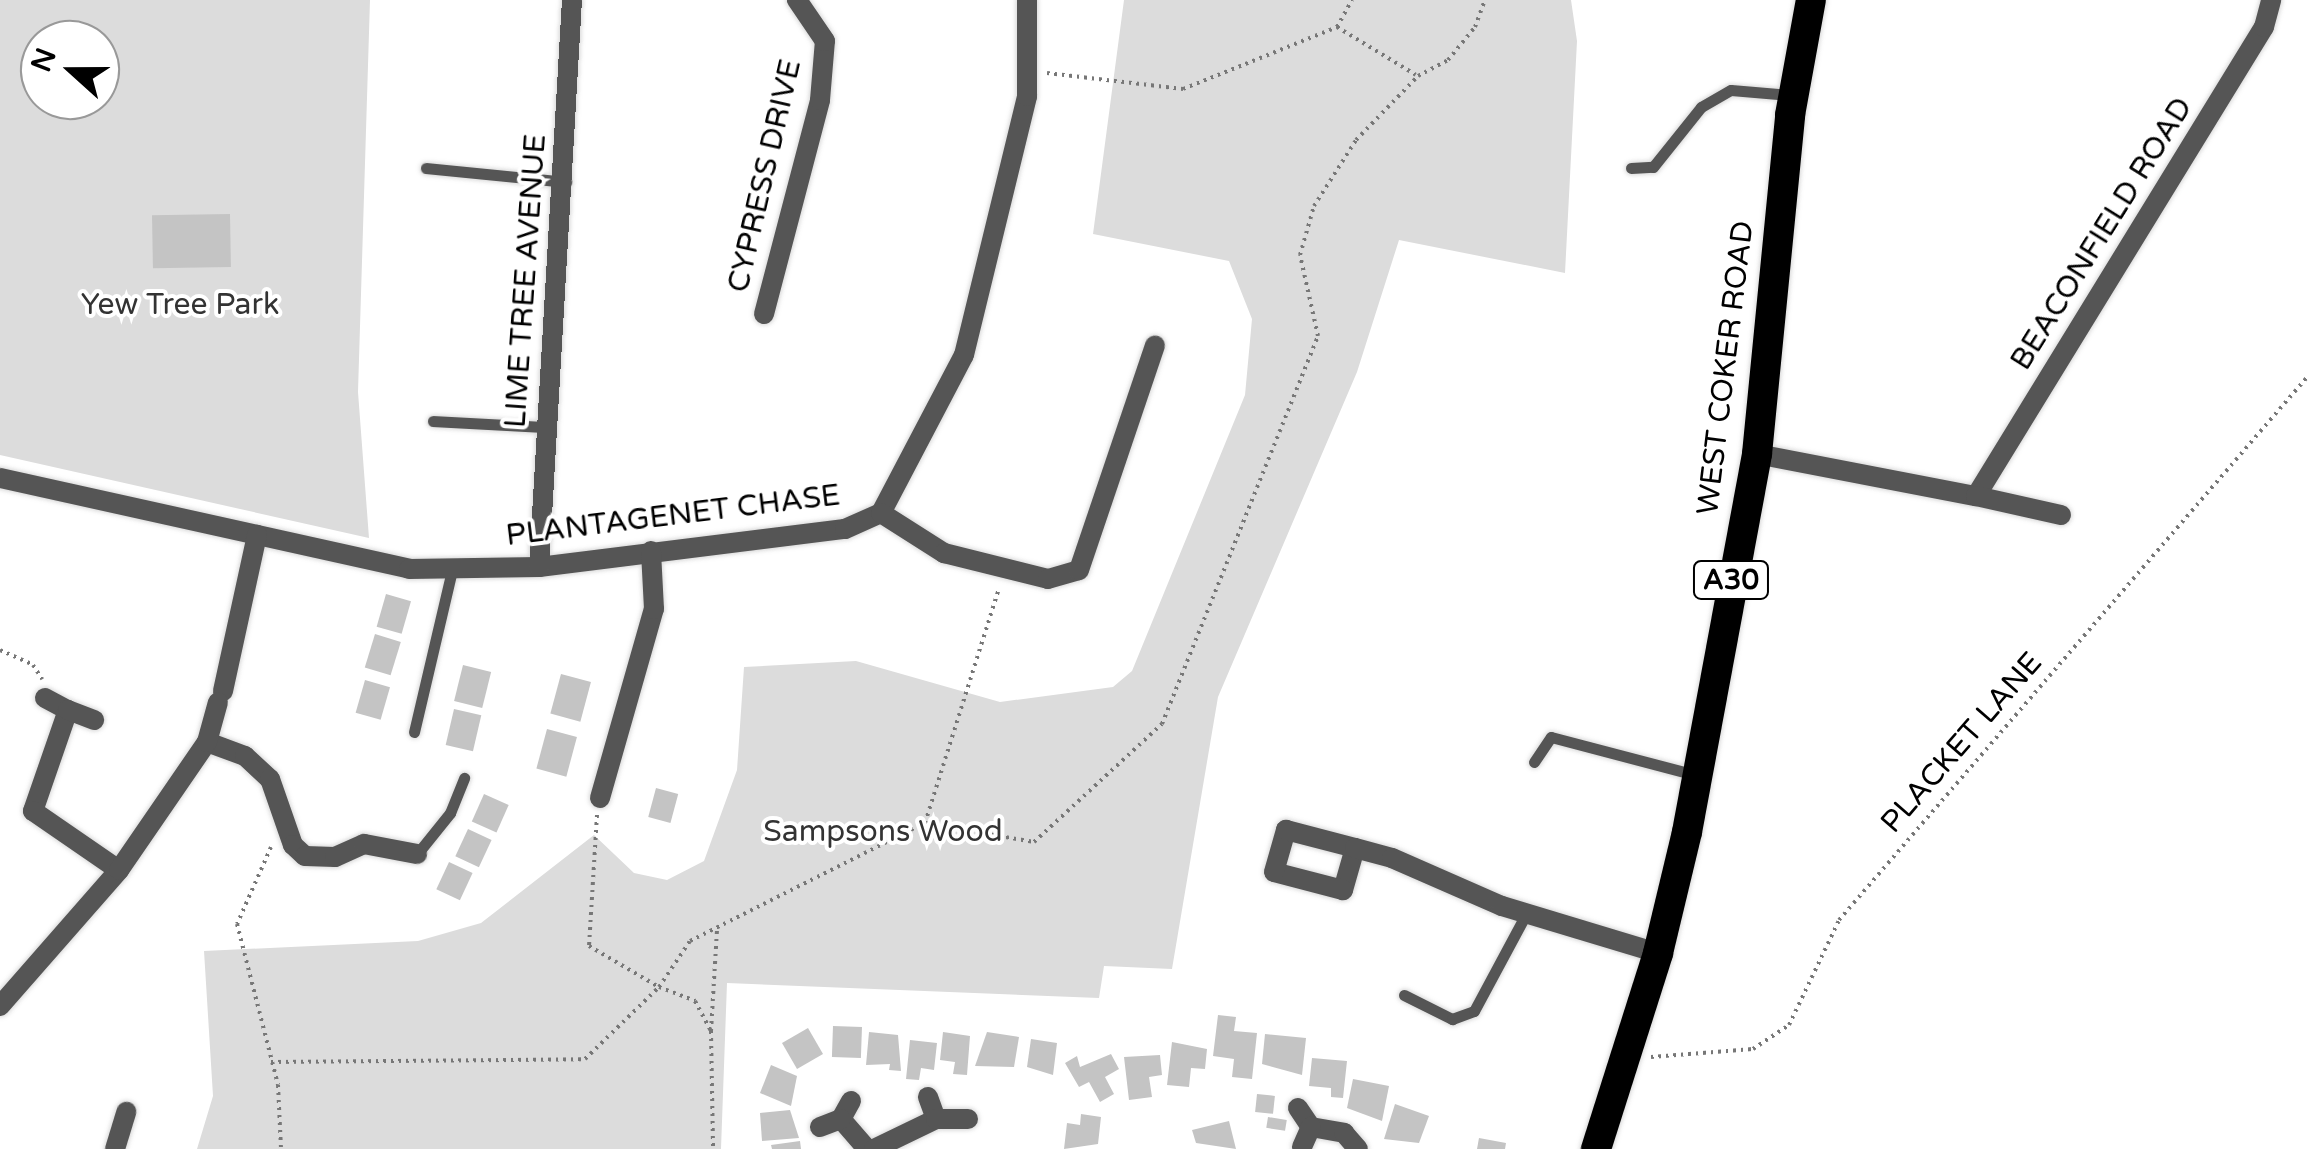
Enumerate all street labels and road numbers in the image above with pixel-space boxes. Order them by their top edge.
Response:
street label: CYPRESS DRIVE [721,56,809,296]
street label: BEACONFIELD ROAD [2003,91,2201,377]
street label: LIME TREE AVENUE [498,133,554,429]
street label: WEST COKER ROAD [1690,219,1762,517]
street label: PLANTAGENET CHASE [504,478,842,554]
road number: A30 [1691,557,1771,603]
street label: PLACKET LANE [1874,645,2050,841]

